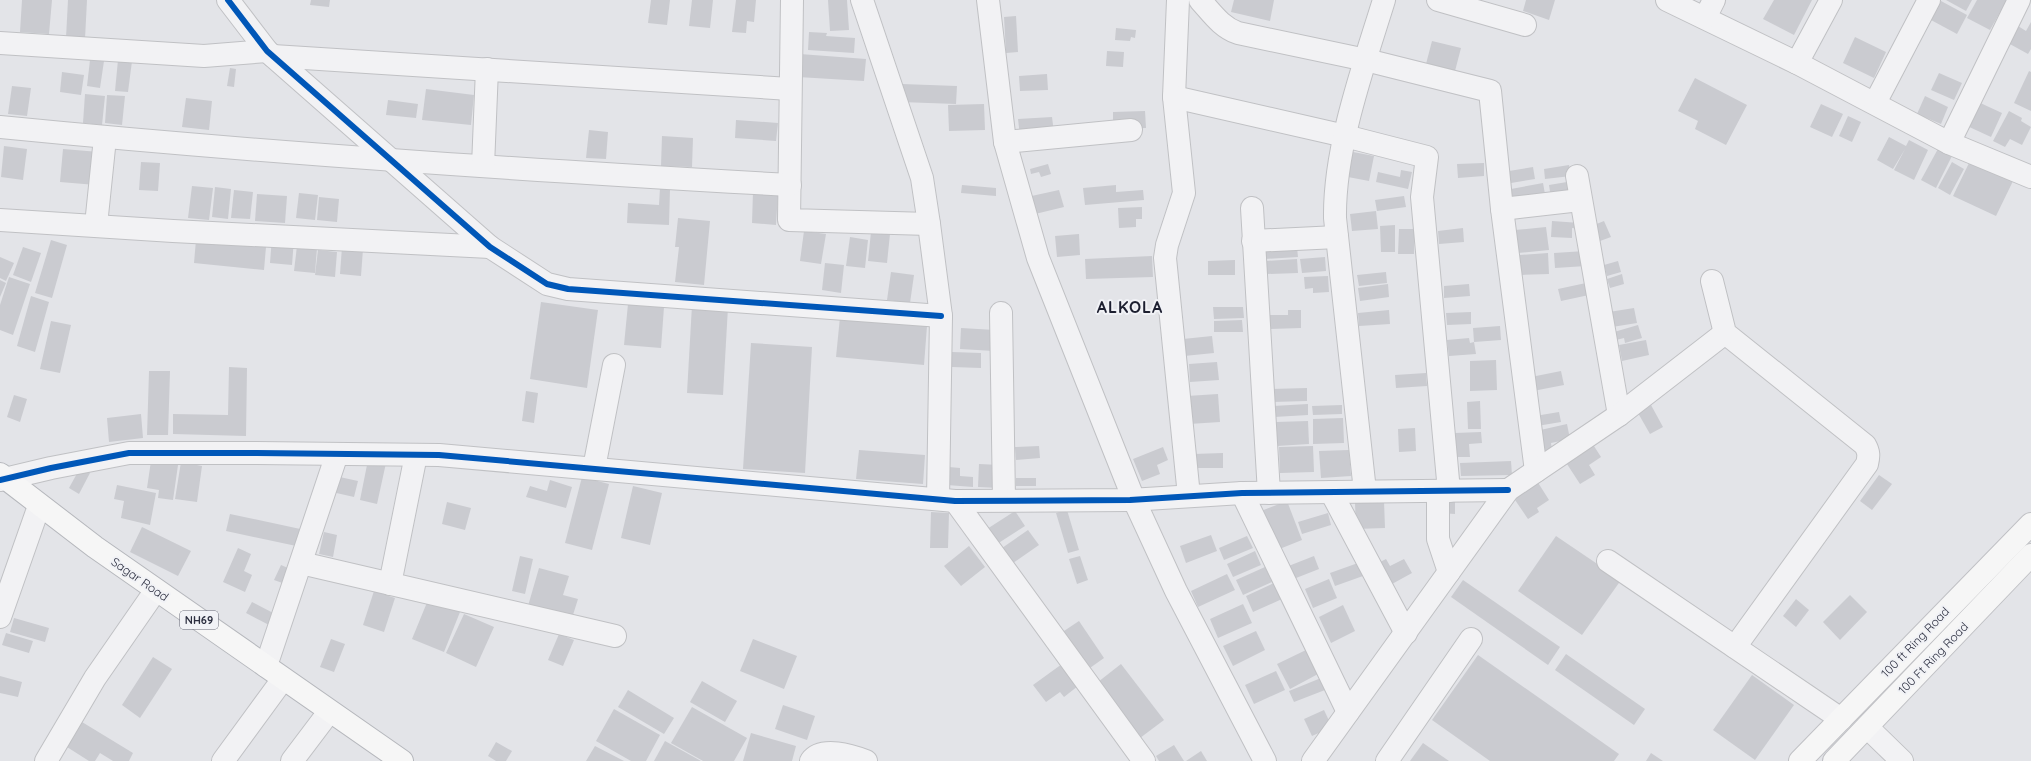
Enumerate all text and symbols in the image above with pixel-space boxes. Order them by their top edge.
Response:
district label: ALKOLA [1097,297,1163,317]
street label: Sagar Road [109,554,171,604]
street label: 100 ft Ring Road [1878,604,1952,680]
road number: NH69 [180,611,218,629]
street label: 100 Ft Ring Road [1895,619,1971,697]

